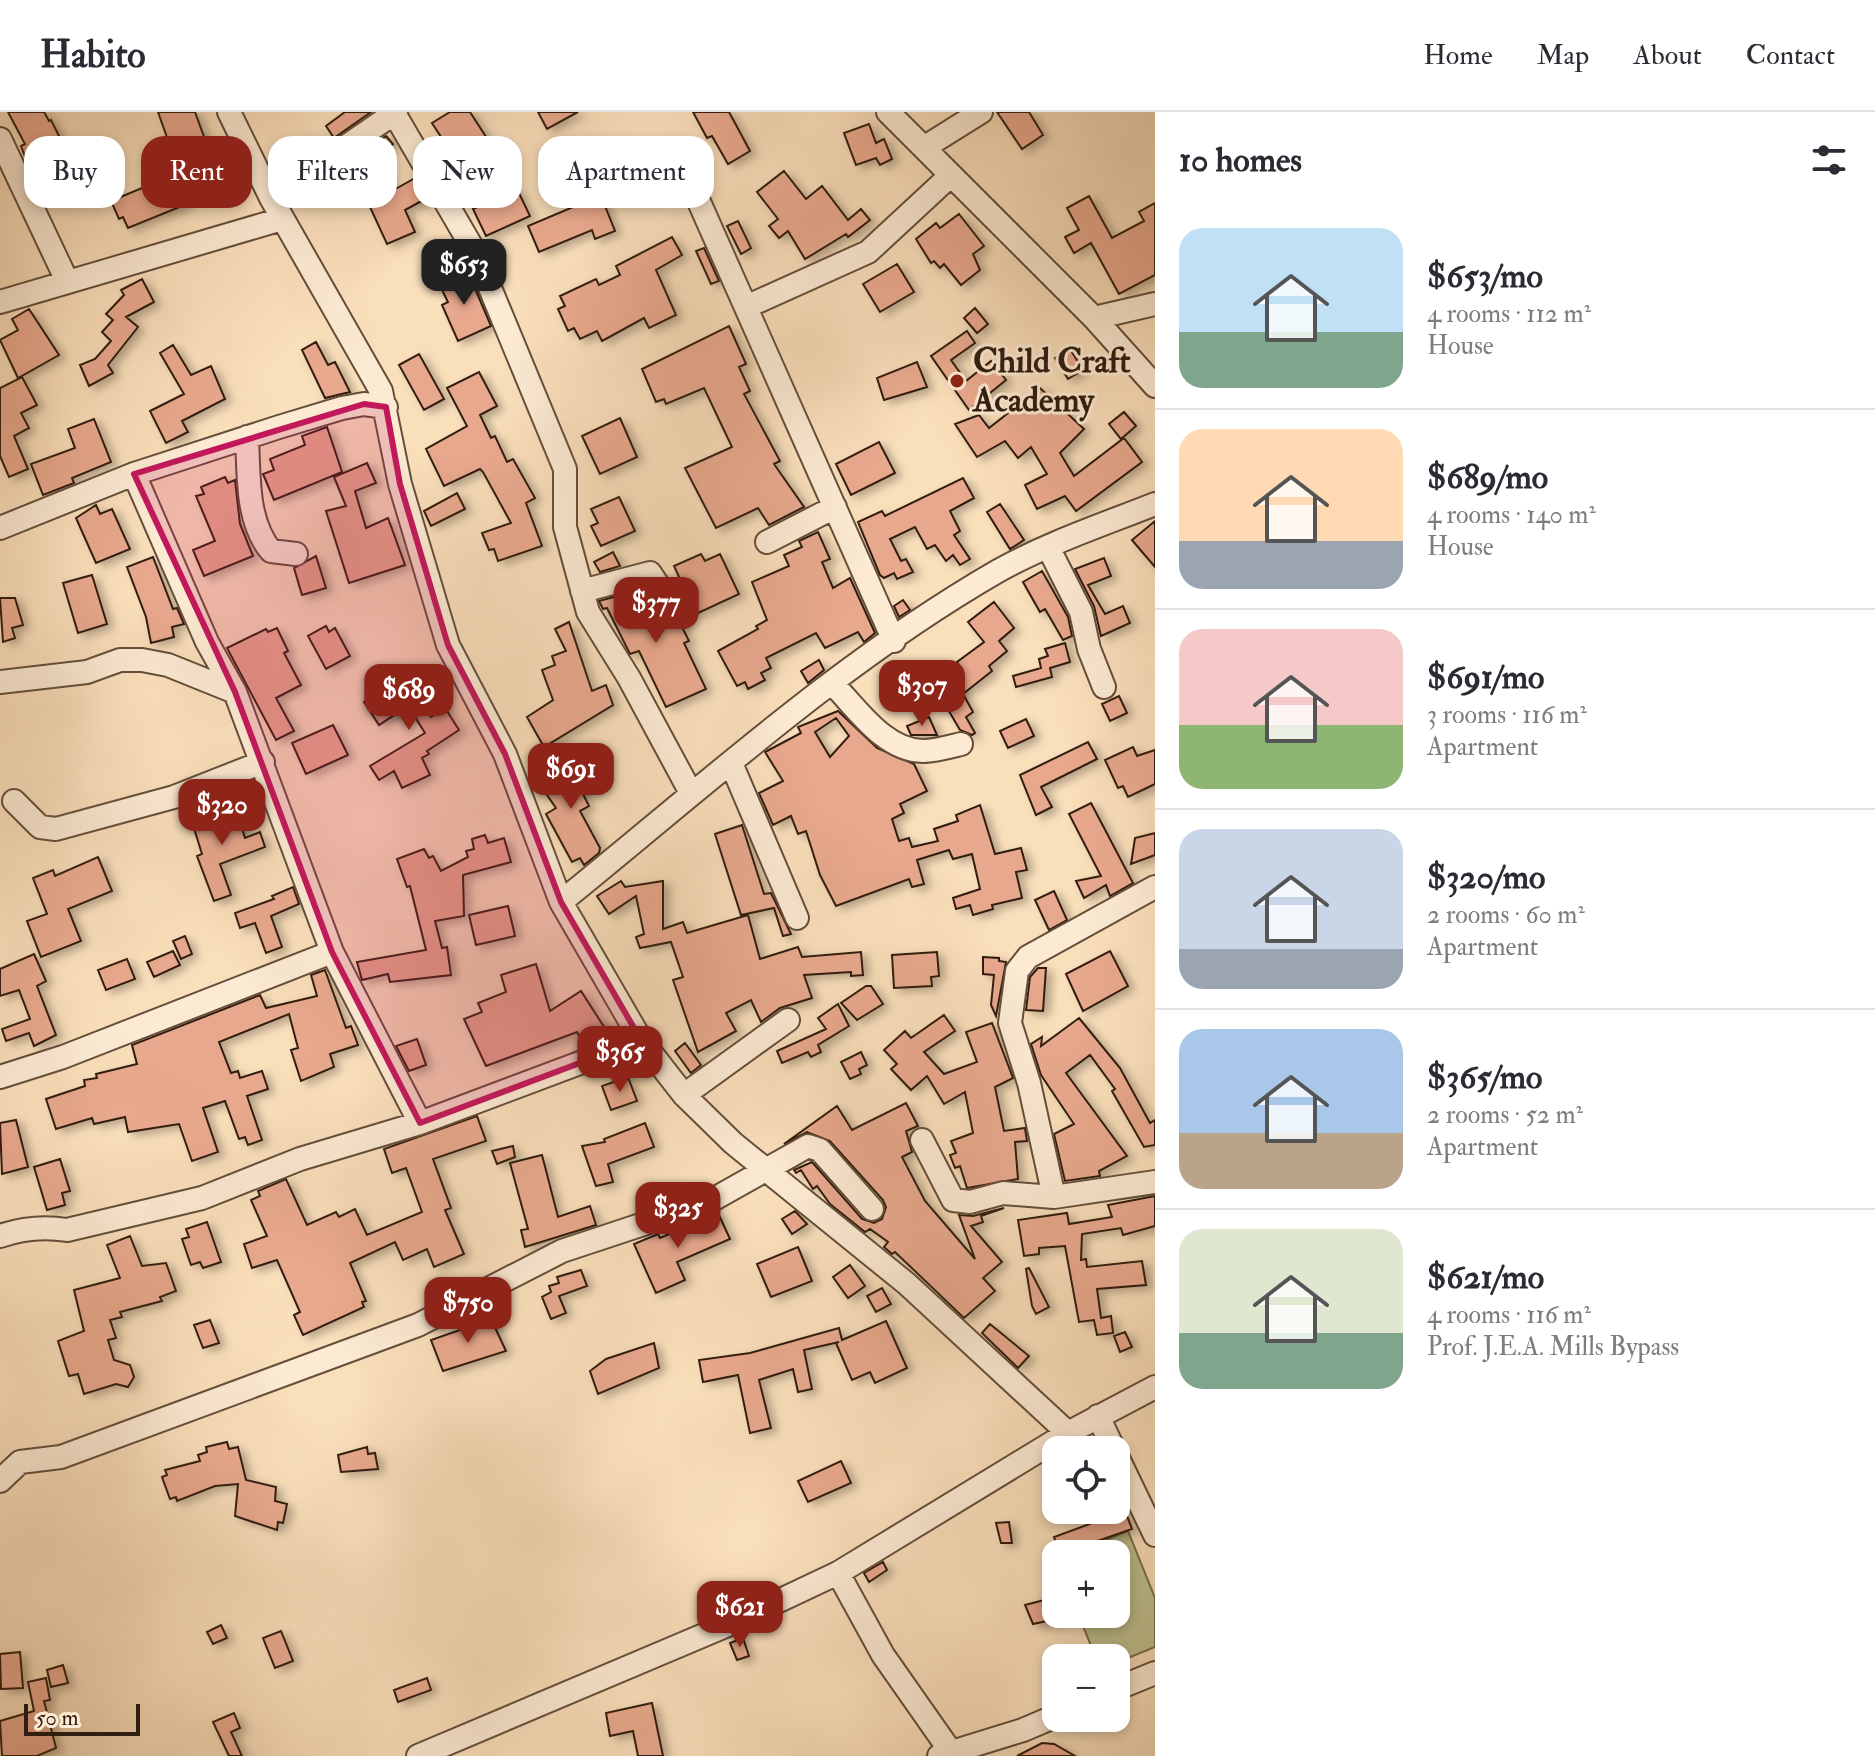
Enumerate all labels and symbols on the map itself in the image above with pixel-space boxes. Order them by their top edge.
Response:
pin: $653 [417,239,511,307]
place label: Child Craft Academy [971,340,1131,422]
marker: Child Craft Academy [948,372,966,390]
pin: $377 [609,577,703,645]
pin: $307 [875,660,969,728]
pin: $689 [362,664,456,732]
pin: $691 [524,743,618,811]
pin: $320 [175,779,269,847]
pin: $365 [573,1026,667,1094]
pin: $325 [631,1182,725,1250]
pin: $750 [421,1277,515,1345]
pin: $621 [693,1581,787,1649]
scale bar [24,1700,140,1736]

